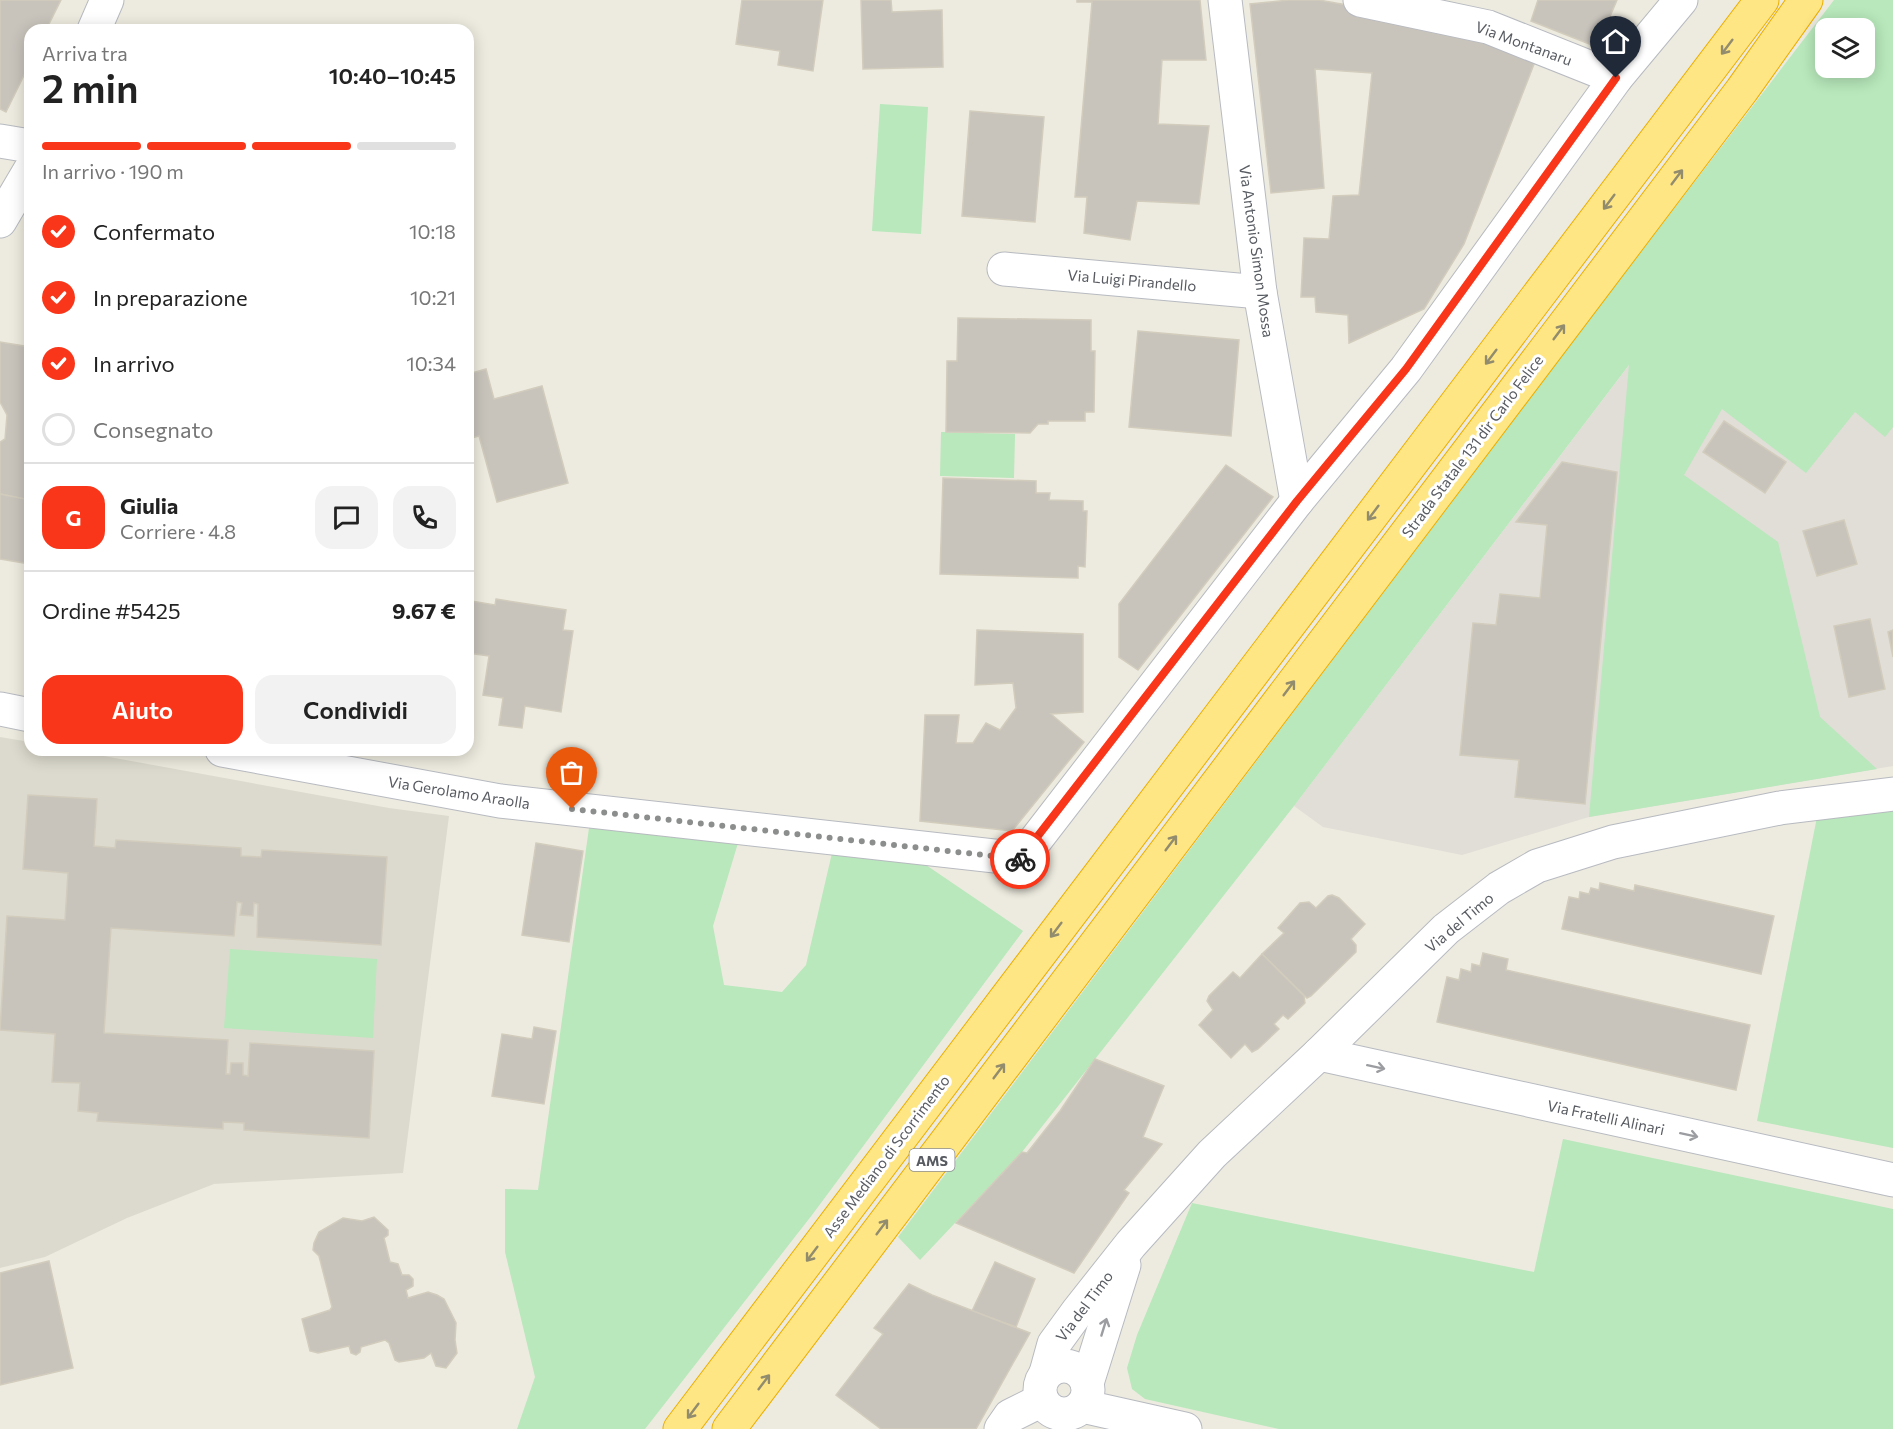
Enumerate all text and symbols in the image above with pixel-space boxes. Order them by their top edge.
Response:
pin [1590,16,1641,78]
street label: Via Montanaru [1473,17,1575,69]
map controls [1815,18,1875,78]
button: layers [1815,18,1875,78]
icon: home [1599,25,1632,58]
one-way arrow [1720,38,1733,54]
text: Arriva tra [42,41,128,65]
text: 10:40–10:45 [329,62,456,89]
text: 2 min [42,63,139,111]
text: In arrivo · 190 m [42,159,184,183]
street label: Via Antonio Simon Mossa [1236,164,1278,338]
one-way arrow [1670,169,1683,185]
one-way arrow [1602,194,1615,210]
icon: check [42,215,75,248]
text: Confermato [93,218,215,245]
text: 10:18 [409,219,456,243]
street label: Via Luigi Pirandello [1067,265,1197,295]
icon: check [42,281,75,314]
text: In preparazione [93,284,248,311]
text: 10:21 [410,285,456,309]
one-way arrow [1552,324,1565,340]
icon: check [42,347,75,380]
one-way arrow [1484,349,1497,365]
text: In arrivo [93,350,175,377]
text: 10:34 [406,351,456,375]
street label: Strada Statale 131 dir Carlo Felice [1398,351,1547,541]
text: Consegnato [93,416,213,443]
button: chat [315,486,378,549]
button: phone [393,486,456,549]
text: Giulia [120,492,178,519]
text: G [65,504,82,531]
one-way arrow [1367,504,1379,520]
text: Corriere · 4.8 [120,519,236,543]
text: Ordine #5425 [42,597,181,624]
text: 9.67 € [392,597,456,624]
button: Aiuto [42,675,243,744]
button: Condividi [255,675,456,744]
one-way arrow [1282,680,1295,696]
pin [546,747,597,809]
icon: bag [555,756,588,789]
street label: Via Gerolamo Araolla [387,772,531,812]
courier [990,829,1050,889]
one-way arrow [1164,836,1177,852]
icon: bike [1004,843,1037,876]
street label: Via del Timo [1421,888,1497,956]
one-way arrow [1050,922,1062,938]
one-way arrow [1366,1062,1385,1073]
one-way arrow [993,1063,1005,1079]
street label: Asse Mediano di Scorrimento [819,1071,953,1241]
street label: Via Fratelli Alinari [1546,1096,1666,1138]
one-way arrow [1680,1130,1699,1142]
road number: AMS [910,1149,954,1171]
one-way arrow [875,1219,888,1235]
one-way arrow [806,1245,819,1261]
street label: Via del Timo [1052,1267,1116,1345]
one-way arrow [1099,1318,1110,1337]
one-way arrow [758,1375,771,1391]
one-way arrow [687,1403,700,1419]

